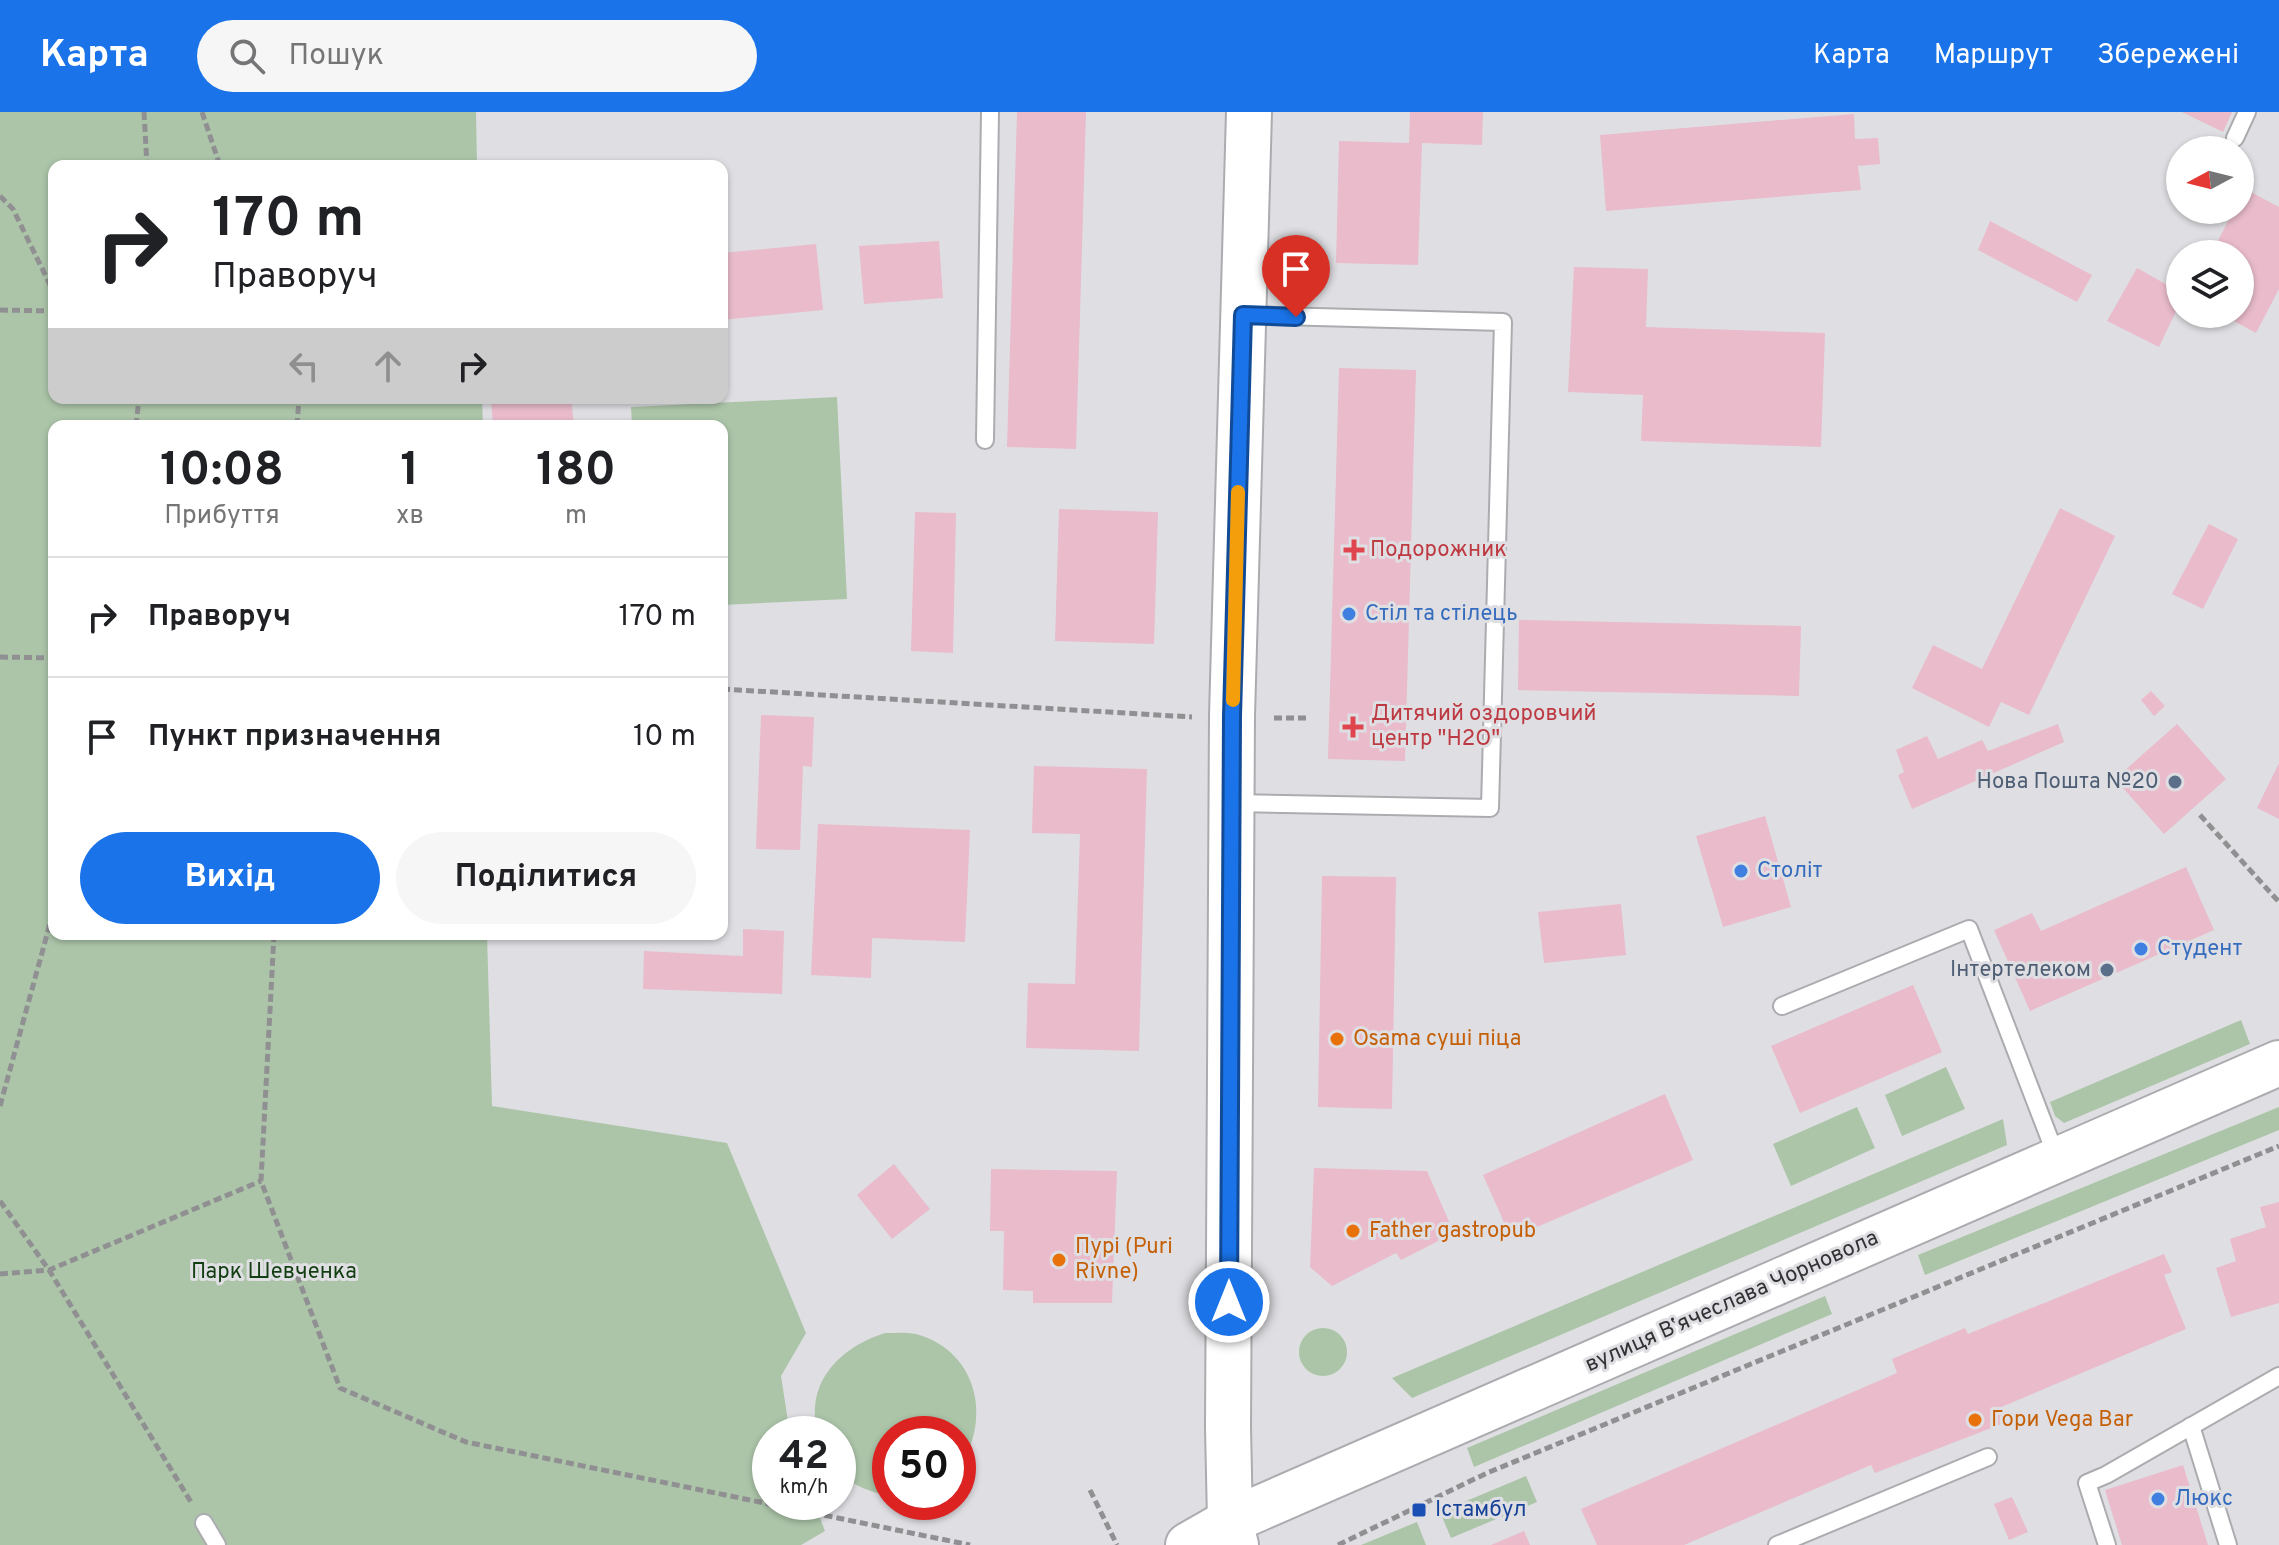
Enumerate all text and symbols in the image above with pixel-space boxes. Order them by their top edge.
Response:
search box [197,20,757,92]
text: Карта [40,32,149,81]
icon: search [225,34,269,78]
text: Пошук [289,38,384,75]
text: Карта [1813,38,1890,74]
text: Маршрут [1934,38,2053,74]
text: Збережені [2097,38,2239,74]
north arrow [2166,136,2254,224]
map controls [2166,136,2254,328]
text: 170 m [212,186,364,256]
icon: right [80,192,184,296]
pin [1262,235,1330,317]
button: layers [2166,240,2254,328]
icon: arrive [1274,247,1318,291]
text: Праворуч [212,255,377,301]
icon: left [282,344,326,388]
icon: ahead [366,344,410,388]
icon: right [450,344,494,388]
text: 10:08 [160,442,284,502]
text: 1 [400,442,420,502]
text: 180 [536,442,616,502]
text: Прибуття [164,500,280,533]
text: хв [396,500,424,533]
text: m [565,500,587,533]
place label: Подорожник [1370,537,1507,564]
marker: Подорожник [1345,541,1363,559]
icon: right [80,595,124,639]
text: Праворуч [148,599,291,636]
text: 170 m [618,599,696,636]
place label: Стіл та стілець [1365,601,1518,628]
marker: Стіл та стілець [1340,605,1358,623]
place label: Дитячий оздоровчий центр "H2O" [1371,701,1596,753]
icon: arrive [80,715,124,759]
marker: Дитячий оздоровчий центр "H2O" [1342,716,1364,738]
text: Пункт призначення [148,719,441,756]
text: 10 m [633,719,696,756]
place label: Нова Пошта №20 [1976,769,2159,796]
marker: Нова Пошта №20 [2166,773,2184,791]
button: Вихід [80,832,380,924]
button: Поділитися [396,832,696,924]
place label: Століт [1757,858,1822,885]
marker: Століт [1732,862,1750,880]
place label: Студент [2157,936,2242,963]
marker: Студент [2132,940,2150,958]
place label: Інтертелеком [1950,957,2091,984]
marker: Інтертелеком [2098,961,2116,979]
place label: Osama суші піца [1353,1026,1521,1053]
marker: Osama суші піца [1328,1030,1346,1048]
place label: Father gastropub [1369,1218,1536,1245]
marker: Father gastropub [1344,1222,1362,1240]
street label: вулиця Вʼячеслава Чорновола [1581,1225,1883,1379]
place label: Пурі (Puri Rivne) [1075,1234,1173,1286]
marker: Пурі (Puri Rivne) [1050,1251,1068,1269]
park label: Парк Шевченка [191,1259,357,1286]
position arrow [1187,1260,1271,1344]
place label: Гори Vega Bar [1991,1407,2134,1434]
marker: Гори Vega Bar [1966,1411,1984,1429]
speed limit sign: 50 [872,1416,976,1520]
text: 42 [779,1433,829,1483]
text: km/h [780,1475,828,1501]
place label: Люкс [2174,1486,2233,1513]
marker: Люкс [2149,1490,2167,1508]
place label: Істамбул [1435,1497,1527,1524]
marker: Істамбул [1410,1501,1428,1519]

